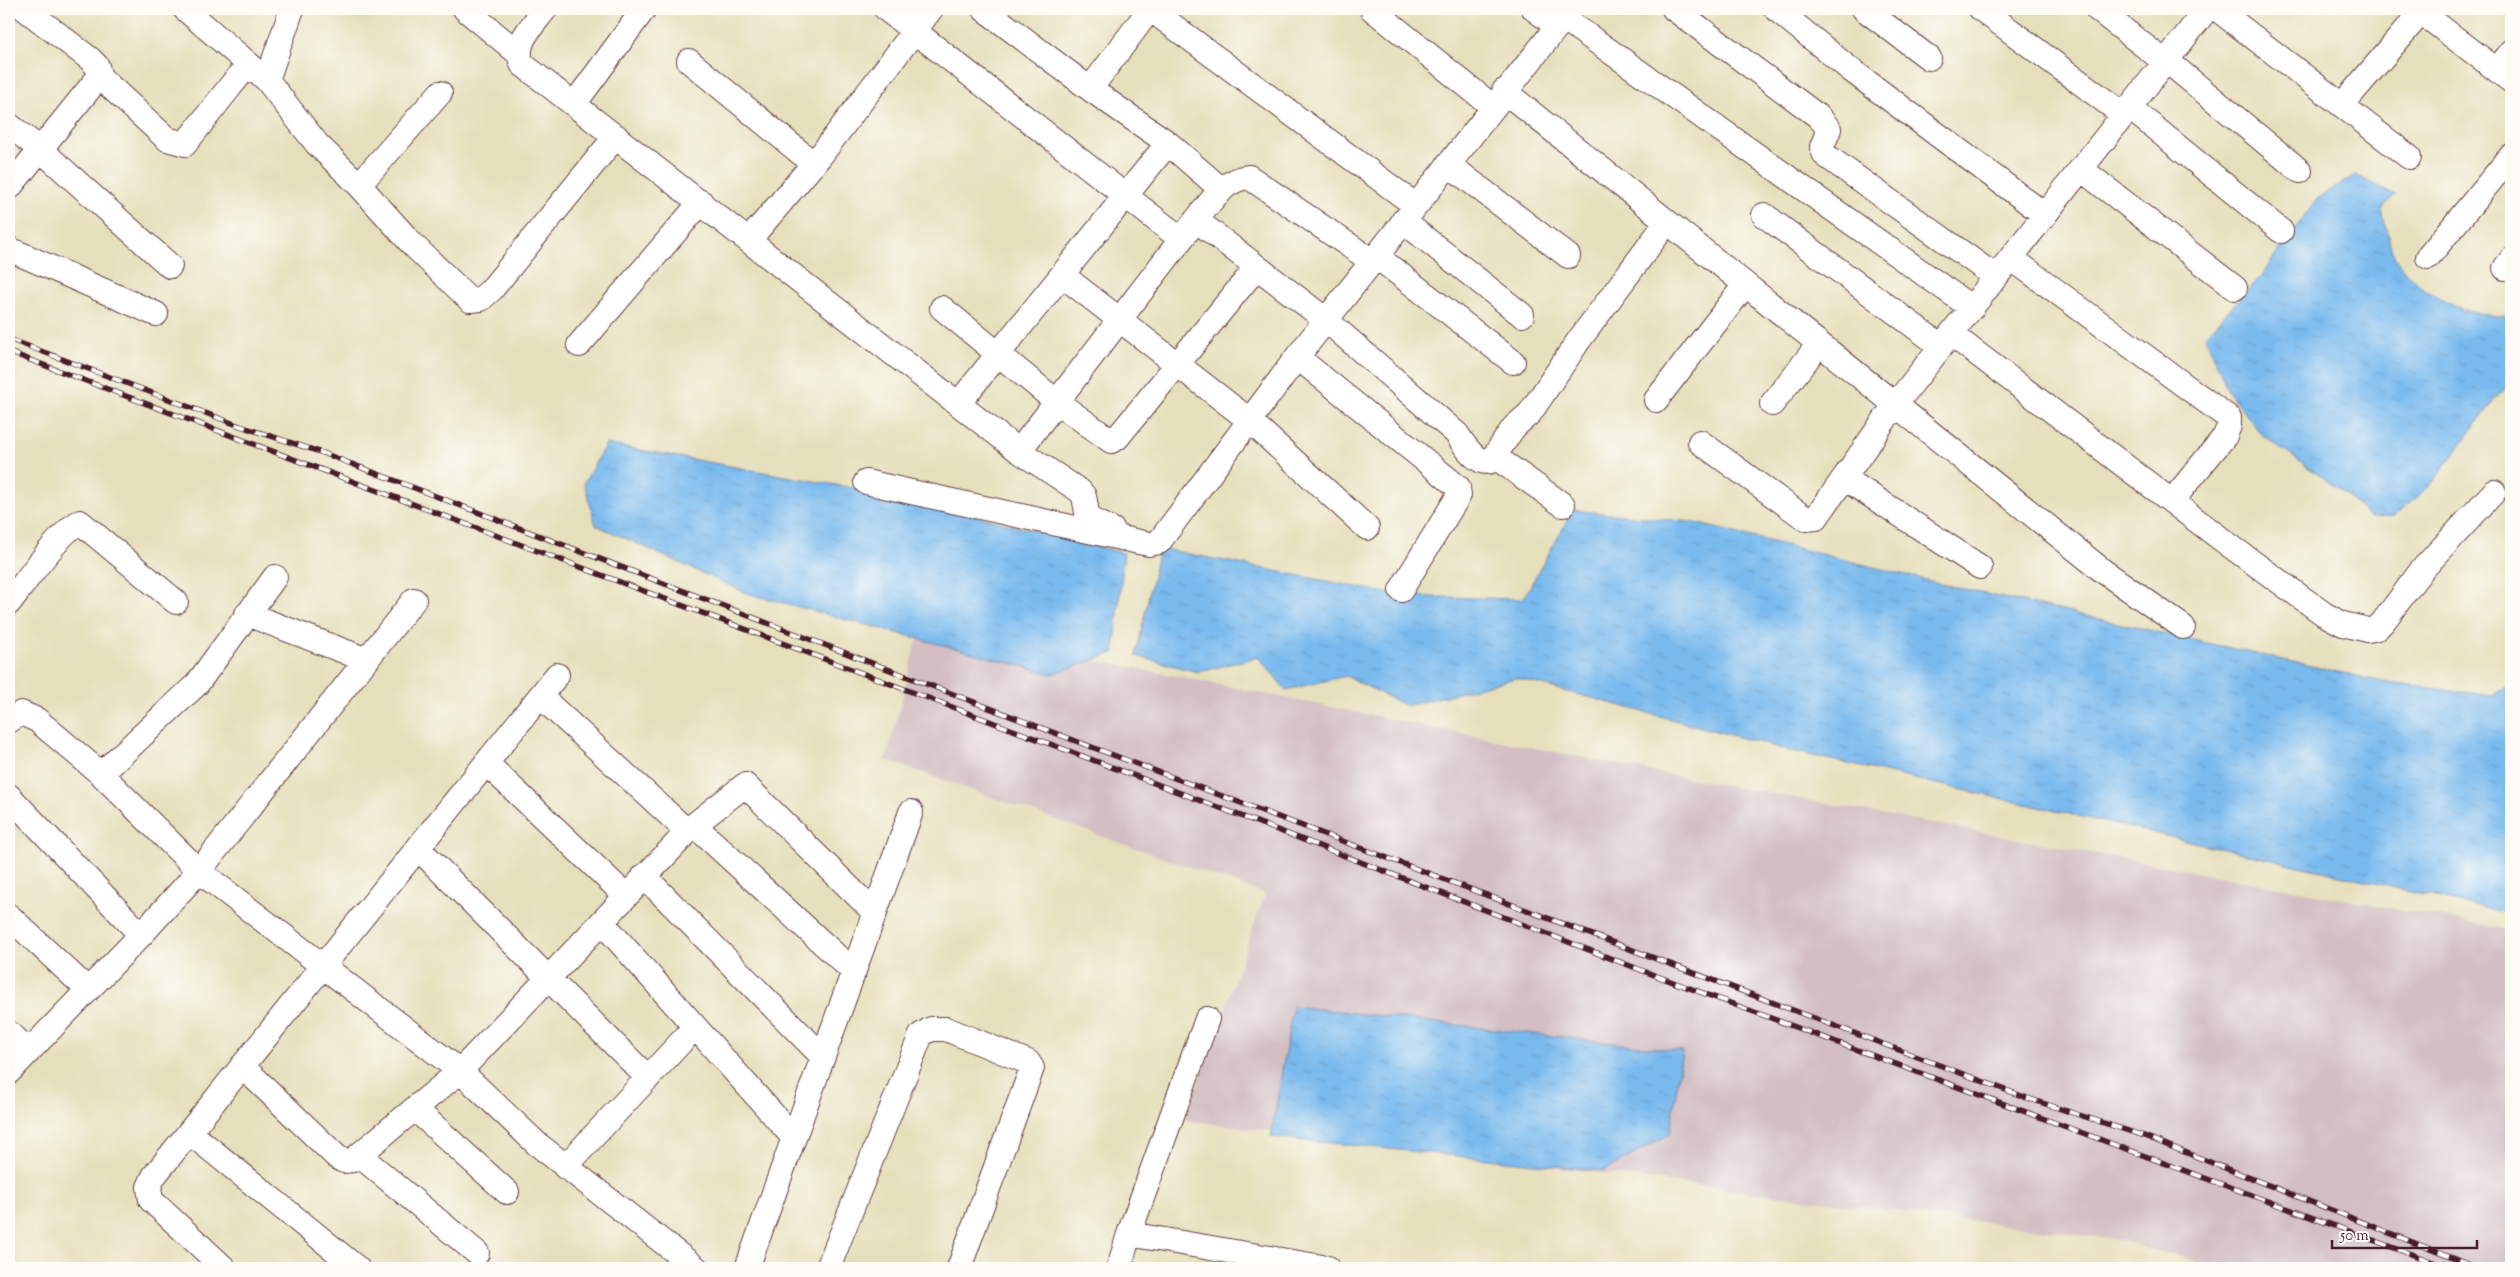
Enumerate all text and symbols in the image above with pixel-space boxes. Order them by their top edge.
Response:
scale bar [2332,1217,2478,1249]
text: 50 m [2339,1226,2369,1247]

